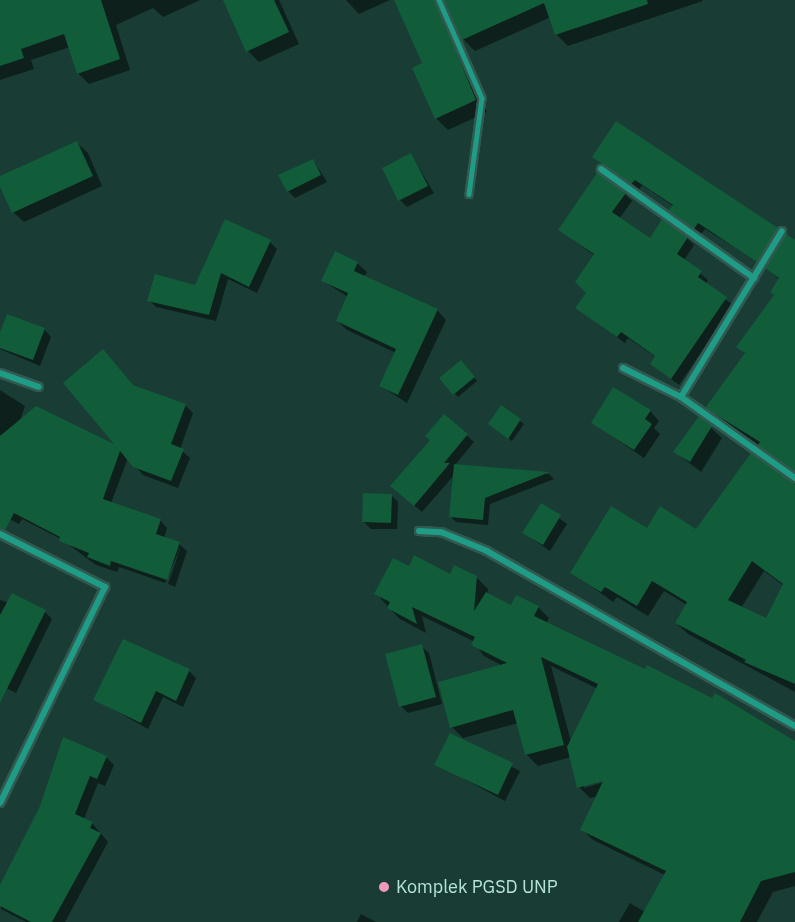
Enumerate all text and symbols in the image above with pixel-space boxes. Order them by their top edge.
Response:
place label: Komplek PGSD UNP [396,876,558,898]
marker: Komplek PGSD UNP [377,880,391,894]

